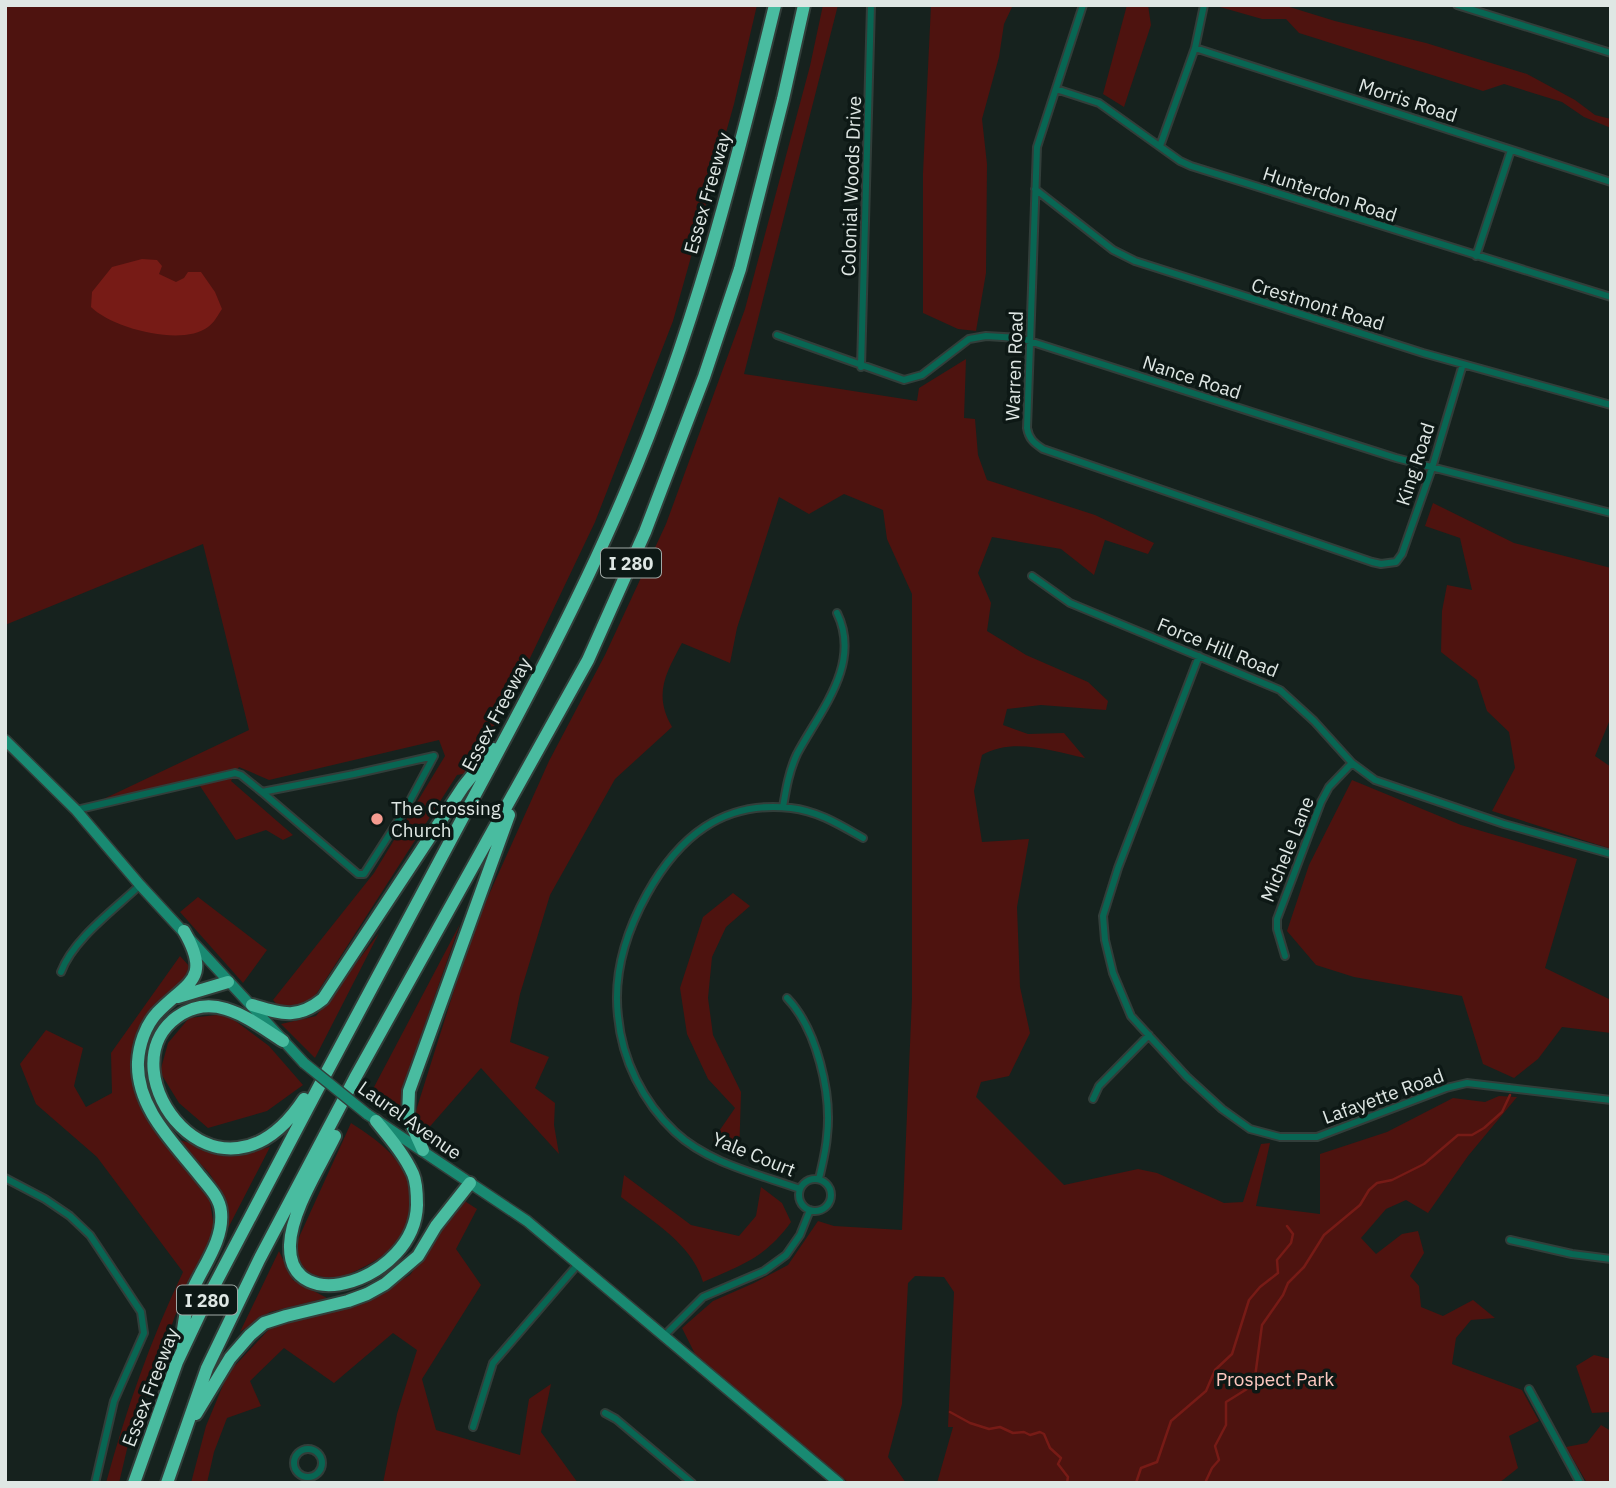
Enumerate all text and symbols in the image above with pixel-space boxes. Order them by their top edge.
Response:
street label: Morris Road [1356,73,1460,127]
street label: Colonial Woods Drive [836,95,866,277]
street label: Essex Freeway [678,129,736,257]
street label: Hunterdon Road [1260,161,1400,227]
street label: Crestmont Road [1249,272,1387,336]
street label: Warren Road [1000,311,1028,421]
street label: Nance Road [1140,350,1244,404]
street label: King Road [1390,419,1440,509]
road number: I 280 [601,548,661,578]
street label: Force Hill Road [1154,612,1282,682]
street label: Essex Freeway [456,652,536,775]
street label: Michele Lane [1255,793,1319,905]
place label: The Crossing Church [391,796,501,842]
marker: The Crossing Church [369,811,385,827]
street label: Lafayette Road [1319,1063,1447,1129]
street label: Laurel Avenue [354,1076,466,1164]
street label: Yale Court [709,1126,799,1182]
road number: I 280 [177,1286,237,1315]
street label: Essex Freeway [116,1324,184,1450]
park label: Prospect Park [1216,1367,1334,1391]

